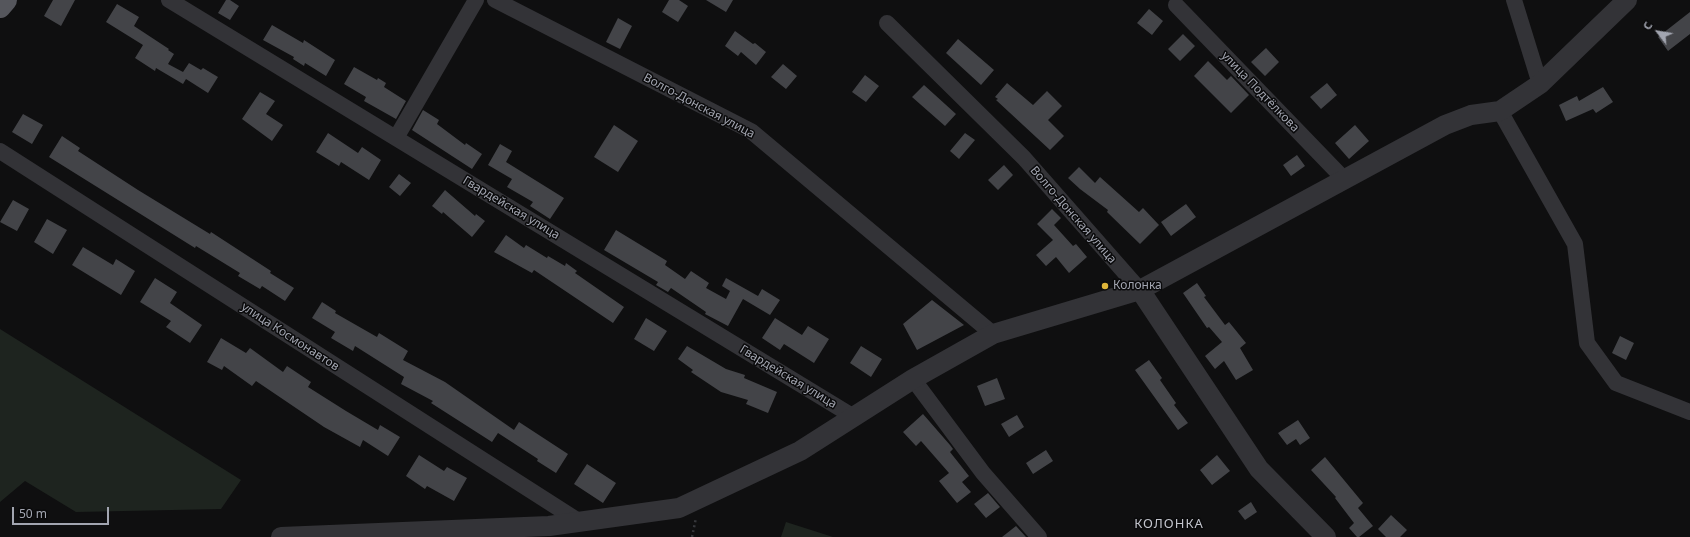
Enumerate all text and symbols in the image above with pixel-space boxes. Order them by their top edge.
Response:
north arrow [1638,12,1678,52]
text: С [1639,19,1656,32]
street label: улица Подтёлкова [1218,49,1302,135]
street label: Волго-Донская улица [641,71,757,141]
street label: Волго-Донская улица [1027,163,1119,267]
street label: Гвардейская улица [460,173,562,243]
place label: Колонка [1113,279,1162,293]
marker: Колонка [1100,281,1110,291]
street label: улица Космонавтов [238,300,342,374]
street label: Гвардейская улица [737,342,839,412]
scale bar [14,499,111,525]
text: 50 m [19,505,47,522]
district label: КОЛОНКА [1134,516,1204,532]

